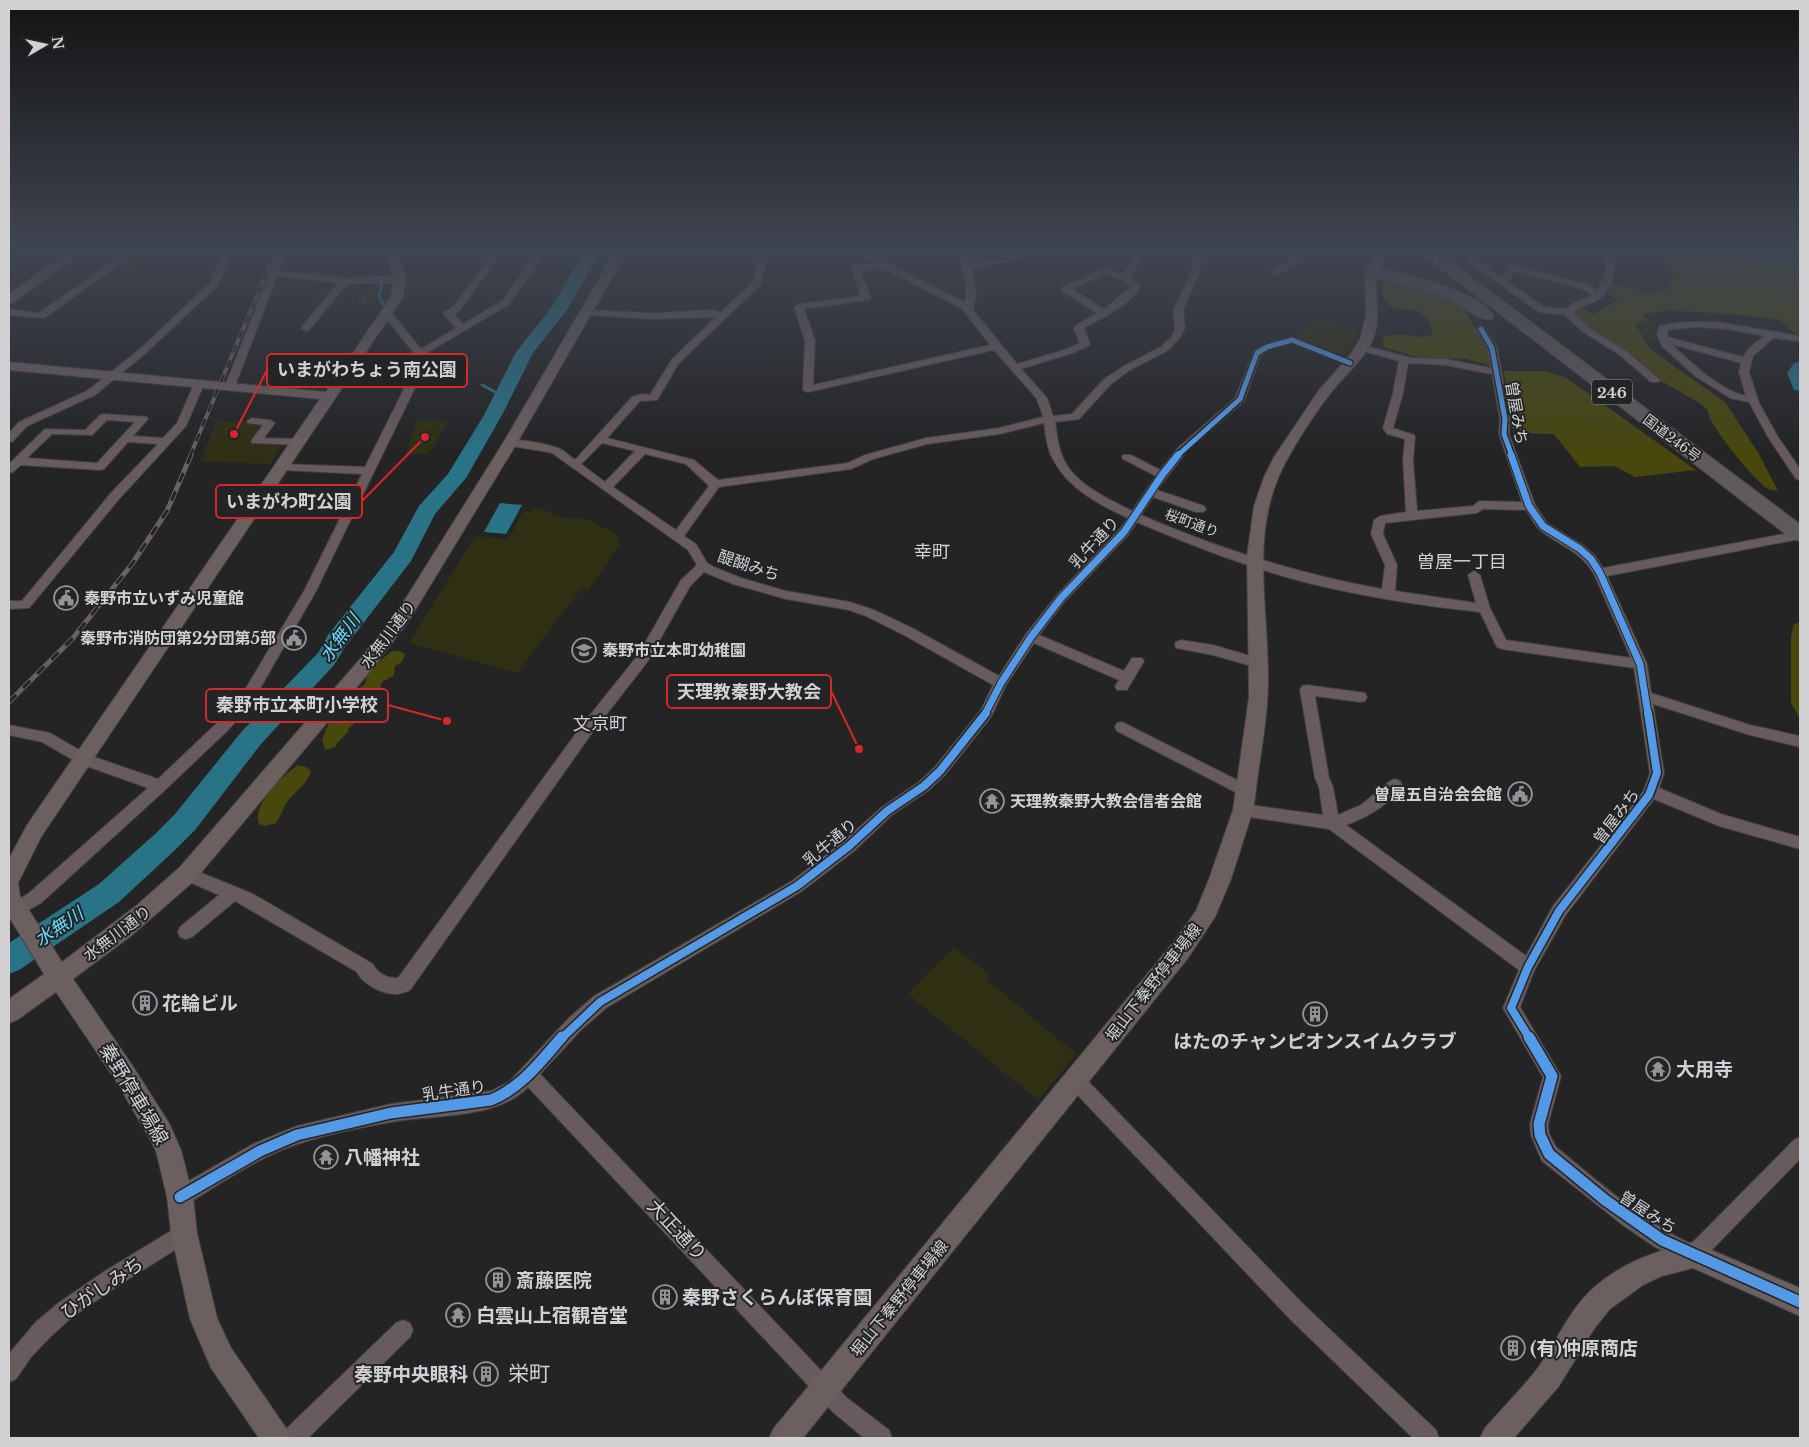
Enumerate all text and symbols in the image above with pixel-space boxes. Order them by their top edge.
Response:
north arrow [20,20,70,70]
text: N [48,35,68,51]
callout: いまがわちょう南公園 [267,354,467,387]
text: いまがわちょう南公園 [277,359,457,381]
street label: 曽屋みち [1502,380,1532,446]
road number: 246 [1592,380,1632,404]
street label: 国道246号 [1639,410,1705,466]
callout: いまがわ町公園 [216,485,362,518]
text: いまがわ町公園 [226,491,352,513]
street label: 桜町通り [1163,505,1221,541]
street label: 乳牛通り [1065,512,1123,572]
district label: 幸町 [914,541,950,563]
street label: 醍醐みち [715,546,783,584]
district label: 曽屋一丁目 [1417,551,1507,573]
public building icon: 秦野市立いずみ児童館 [53,585,79,611]
place label: 秦野市立いずみ児童館 [84,588,244,608]
street label: 水無川通り [356,596,420,672]
water label: 水無川 [315,608,366,666]
public building icon: 秦野市消防団第2分団第5部 [281,625,307,651]
place label: 秦野市消防団第2分団第5部 [80,628,276,648]
school or university icon: 秦野市立本町幼稚園 [571,637,597,663]
place label: 秦野市立本町幼稚園 [602,640,746,660]
callout: 天理教秦野大教会 [667,675,831,708]
text: 天理教秦野大教会 [677,681,821,703]
callout: 秦野市立本町小学校 [206,689,388,722]
text: 秦野市立本町小学校 [216,694,378,716]
district label: 文京町 [573,713,627,735]
public building icon: 曽屋五自治会会館 [1507,781,1533,807]
place label: 曽屋五自治会会館 [1374,784,1502,804]
street label: 曽屋みち [1589,784,1643,848]
temple icon: 天理教秦野大教会信者会館 [979,788,1005,814]
place label: 天理教秦野大教会信者会館 [1010,791,1202,811]
street label: 乳牛通り [799,814,861,870]
street label: 水無川通り [79,901,155,965]
water label: 水無川 [30,902,89,951]
street label: 堀山下秦野停車場線 [1101,919,1205,1045]
building icon: 花輪ビル [132,990,158,1016]
place label: 花輪ビル [162,992,238,1015]
building icon: はたのチャンピオンスイムクラブ [1302,1001,1328,1027]
place label: はたのチャンピオンスイムクラブ [1173,1030,1457,1053]
street label: 秦野停車場線 [95,1039,173,1149]
temple icon: 大用寺 [1645,1056,1671,1082]
place label: 大用寺 [1676,1058,1733,1081]
street label: 乳牛通り [421,1076,487,1104]
temple icon: 八幡神社 [313,1144,339,1170]
place label: 八幡神社 [344,1146,420,1169]
street label: 曽屋みち [1616,1186,1680,1238]
street label: 大正通り [643,1194,711,1266]
street label: 堀山下秦野停車場線 [846,1236,952,1360]
street label: ひがしみち [56,1252,148,1324]
building icon: 斎藤医院 [485,1267,511,1293]
place label: 斎藤医院 [516,1269,592,1292]
building icon: 秦野さくらんぼ保育園 [652,1284,678,1310]
place label: 秦野さくらんぼ保育園 [682,1286,872,1309]
temple icon: 白雲山上宿観音堂 [445,1302,471,1328]
place label: 白雲山上宿観音堂 [476,1304,628,1327]
building icon: (有)仲原商店 [1500,1335,1526,1361]
place label: (有)仲原商店 [1530,1337,1638,1360]
building icon: 秦野中央眼科 [473,1361,499,1387]
district label: 栄町 [508,1361,550,1387]
place label: 秦野中央眼科 [354,1363,468,1386]

